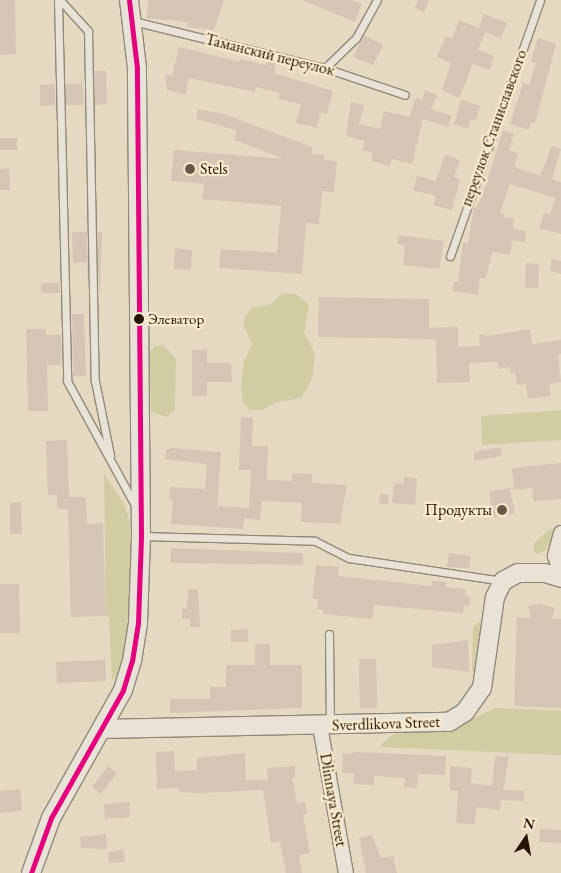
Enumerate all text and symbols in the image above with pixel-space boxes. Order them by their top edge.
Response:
street label: Таманский переулок [203,30,337,80]
street label: переулок Станиславского [457,47,531,209]
place label: Stels [200,159,228,179]
marker: Stels [184,163,196,175]
place label: Элеватор [148,310,204,328]
marker: Элеватор [134,314,144,324]
place label: Продукты [425,500,492,520]
marker: Продукты [496,504,508,516]
street label: Sverdlikova Street [332,713,440,735]
street label: Dlinnaya Street [315,752,351,848]
north arrow [501,813,551,863]
text: N [522,813,537,833]

